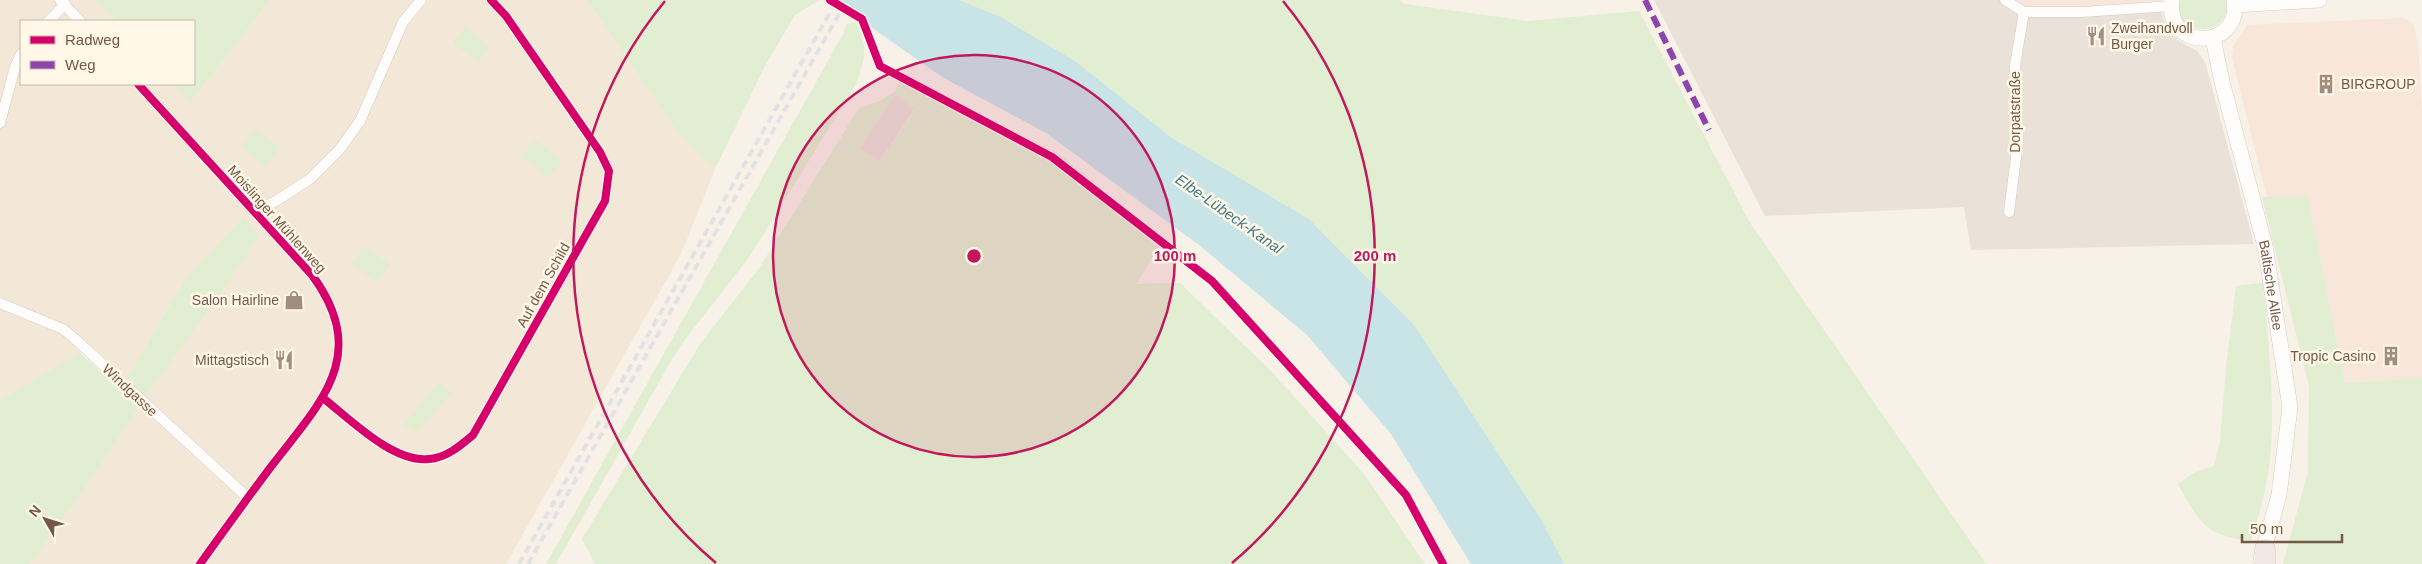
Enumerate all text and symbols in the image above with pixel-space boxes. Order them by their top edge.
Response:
legend [20,20,195,85]
place label: Zweihandvoll Burger [2111,20,2193,52]
restaurant icon: Zweihandvoll Burger [2085,25,2107,47]
text: Radweg [65,31,120,48]
text: Weg [65,56,96,73]
street label: Dorpatstraße [2007,71,2023,153]
building icon: BIRGROUP [2315,73,2337,95]
place label: BIRGROUP [2341,76,2416,92]
street label: Moislinger Mühlenweg [224,162,330,276]
water label: Elbe-Lübeck-Kanal [1172,170,1287,257]
street label: Baltische Allee [2256,238,2286,332]
street label: Auf dem Schild [513,240,573,330]
centre of rings [965,247,983,265]
text: 100 m [1154,247,1196,264]
text: 200 m [1354,247,1396,264]
shop icon: Salon Hairline [283,289,305,311]
place label: Salon Hairline [192,292,279,308]
building icon: Tropic Casino [2380,345,2402,367]
place label: Tropic Casino [2290,348,2376,364]
restaurant icon: Mittagstisch [273,349,295,371]
place label: Mittagstisch [195,352,269,368]
street label: Windgasse [99,361,161,420]
north arrow [20,494,70,544]
text: N [25,502,44,520]
scale bar [2242,512,2342,544]
text: 50 m [2250,520,2283,537]

